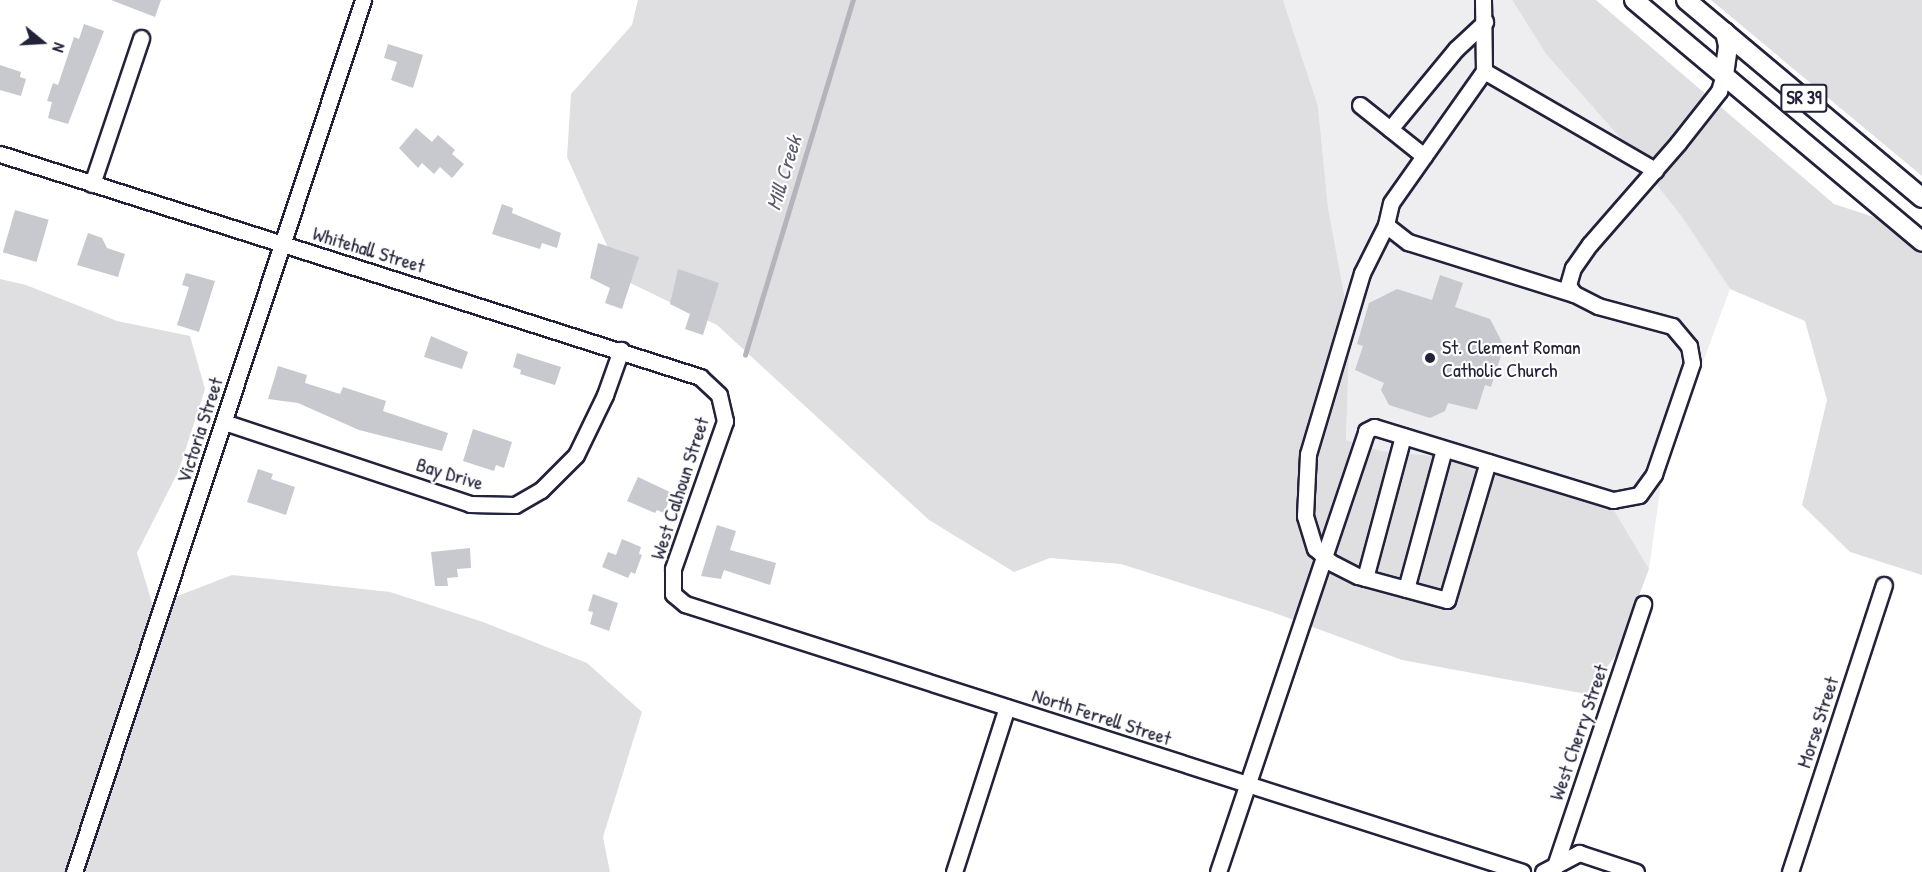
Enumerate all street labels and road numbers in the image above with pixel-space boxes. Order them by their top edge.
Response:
road number: SR 39 [1780,83,1828,113]
street label: Whitehall Street [310,221,428,277]
street label: Victoria Street [171,374,227,486]
street label: West Calhoun Street [645,414,713,562]
street label: Bay Drive [414,451,486,495]
street label: West Cherry Street [1544,661,1612,803]
street label: Morse Street [1791,673,1843,771]
street label: North Ferrell Street [1029,682,1175,750]

